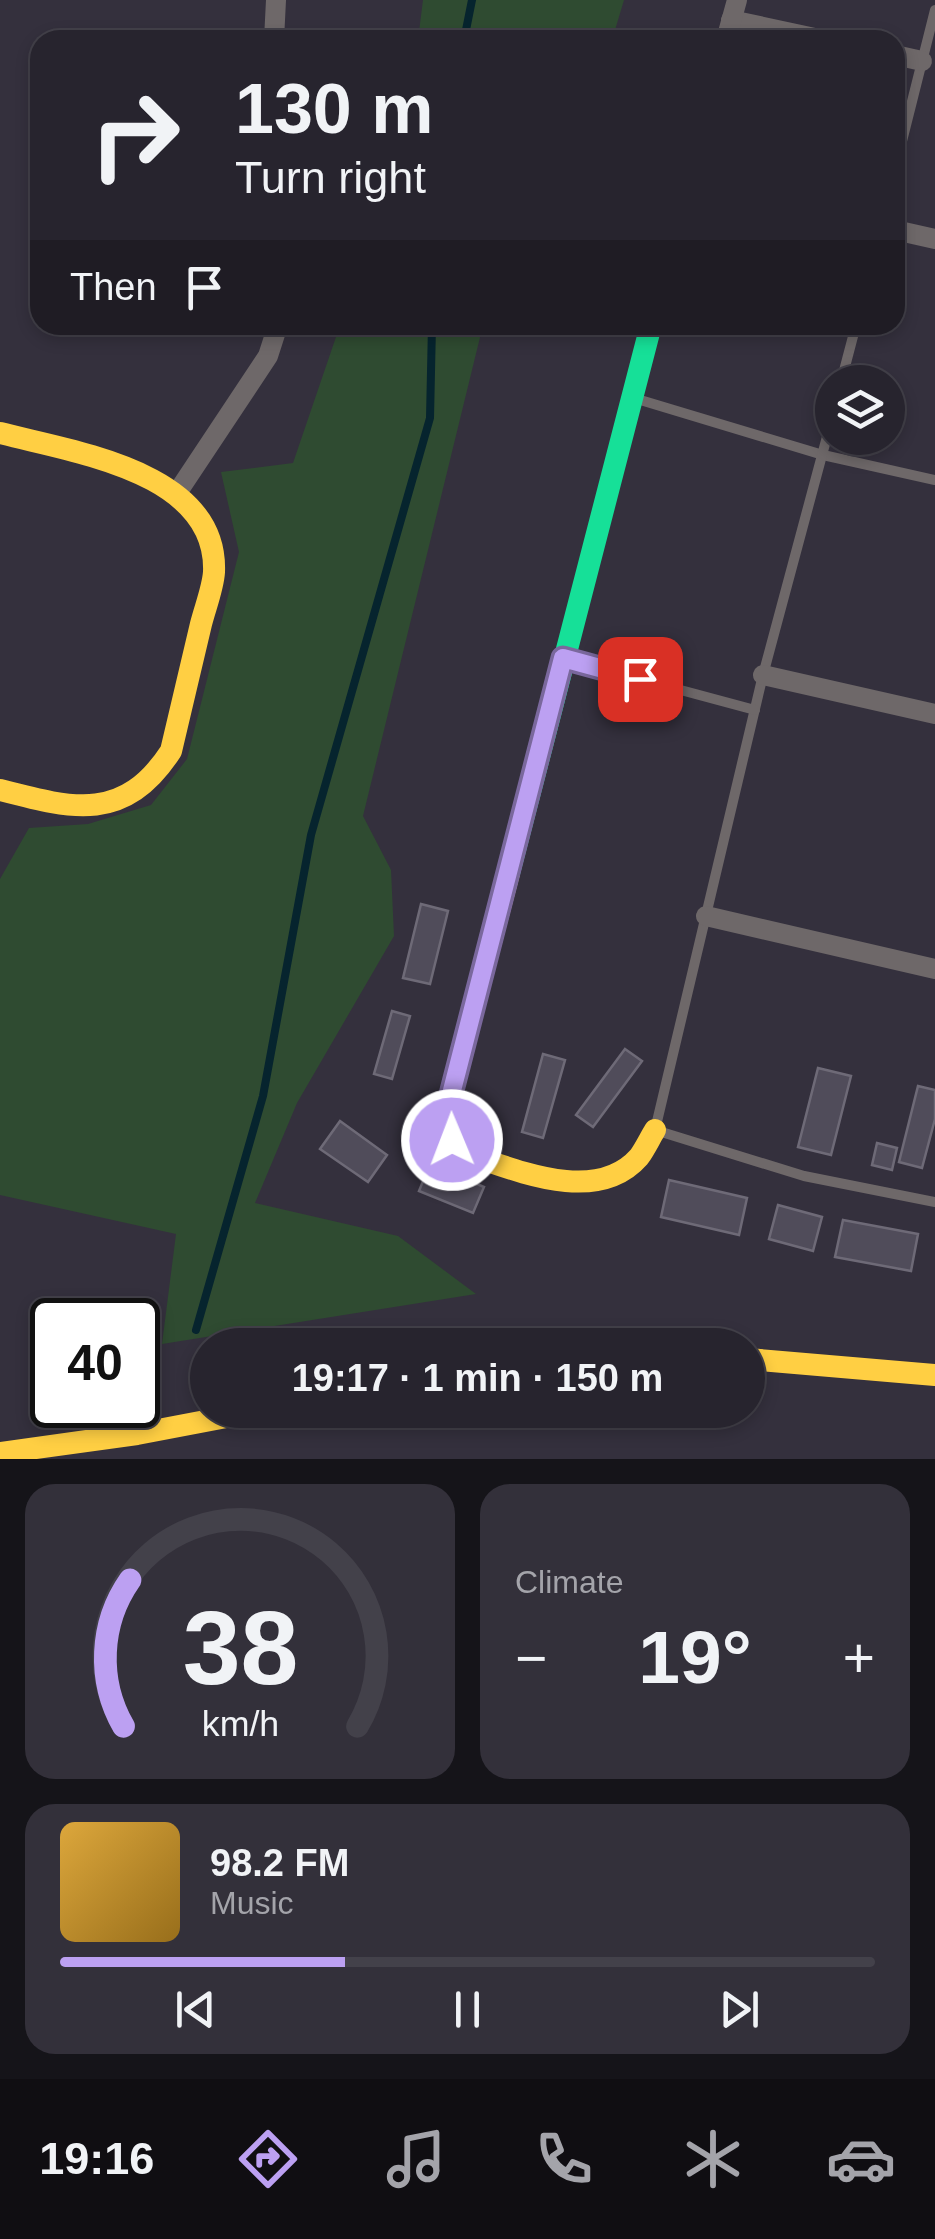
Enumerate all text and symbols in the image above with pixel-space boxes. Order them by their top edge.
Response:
icon: right [70,70,200,200]
text: 130 m [235,70,433,148]
text: Turn right [235,152,426,203]
icon: arrive [177,260,232,315]
text: Then [70,266,157,308]
map controls [815,365,905,455]
button: layers [815,365,905,455]
pin [598,637,683,722]
icon: arrive [613,652,668,707]
position arrow [400,1088,504,1192]
speed limit sign: 40 [30,1298,160,1428]
text: 19:17 · 1 min · 150 m [292,1357,663,1399]
text: Climate [515,1564,623,1600]
text: 38 [182,1590,298,1706]
text: 19° [638,1615,752,1699]
text: − [515,1627,547,1689]
text: + [843,1627,875,1689]
text: km/h [201,1704,279,1744]
text: 98.2 FM [210,1842,349,1884]
text: Music [210,1885,294,1921]
icon: previous [168,1982,223,2037]
icon: pause [440,1982,495,2037]
icon: next [712,1982,767,2037]
icon: directions [233,2124,303,2194]
icon: music [381,2124,451,2194]
icon: phone [529,2124,599,2194]
icon: climate [678,2124,748,2194]
icon: car [826,2124,896,2194]
text: 19:16 [39,2133,154,2184]

